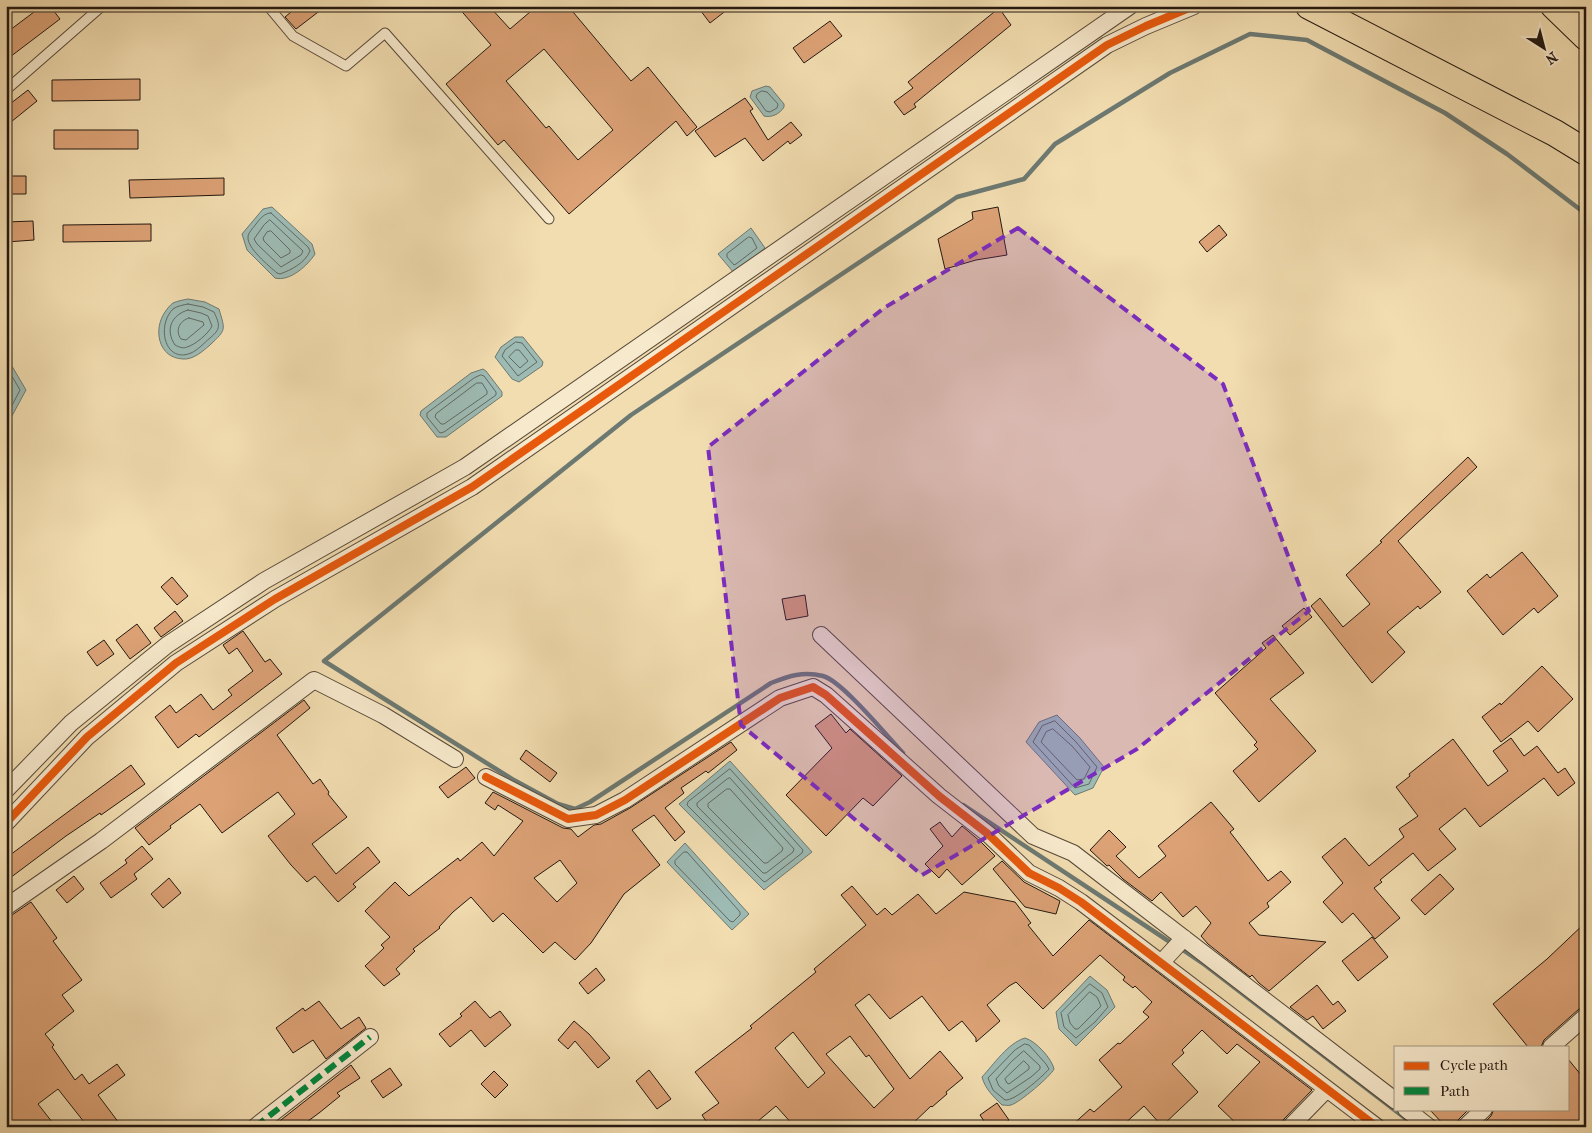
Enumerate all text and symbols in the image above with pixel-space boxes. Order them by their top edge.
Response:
north arrow [1520,22,1570,72]
text: N [1542,48,1561,68]
legend [1394,1046,1570,1110]
text: Cycle path [1440,1056,1508,1074]
text: Path [1440,1082,1470,1100]

